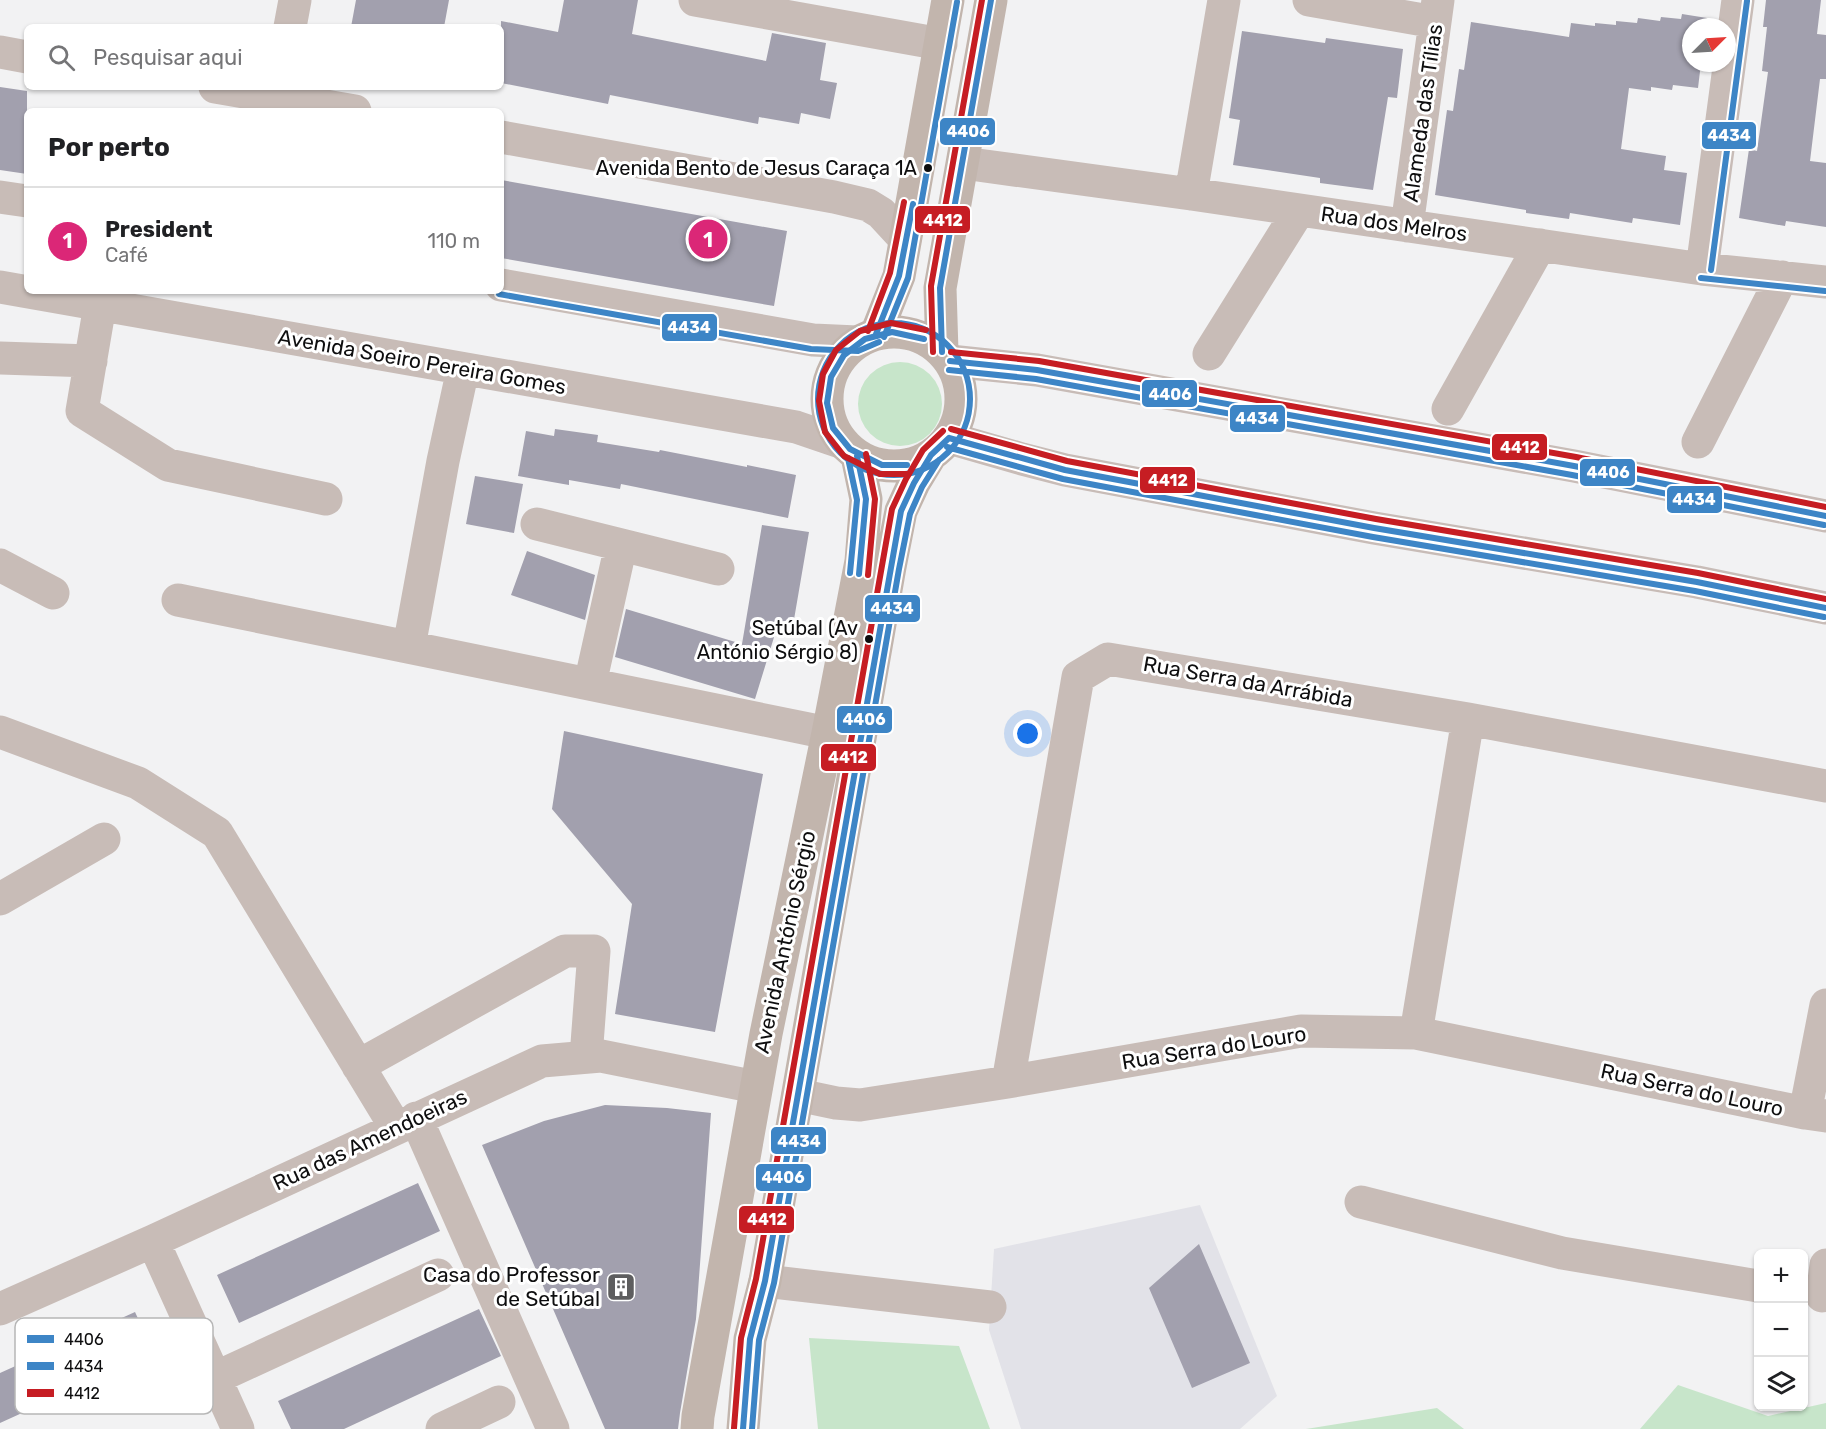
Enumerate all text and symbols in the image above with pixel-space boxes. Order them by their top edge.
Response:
north arrow [1682,18,1736,72]
street label: Alameda das Tílias [1398,22,1447,204]
search box [24,24,504,90]
icon: search [45,41,78,74]
text: Pesquisar aqui [93,44,243,71]
line badge: 4406 [939,117,996,146]
line badge: 4434 [1701,121,1757,150]
text: 4406 [946,122,990,141]
text: 4434 [1707,126,1751,145]
text: Por perto [48,132,170,163]
place label: Avenida Bento de Jesus Caraça 1A [596,156,917,180]
marker: Avenida Bento de Jesus Caraça 1A [922,162,934,174]
street label: Rua dos Melros [1319,201,1469,246]
line badge: 4412 [914,205,971,234]
text: 4412 [923,211,963,230]
text: President [105,216,213,243]
pin: 1 [688,216,728,262]
text: 1 [63,229,72,253]
text: 110 m [428,229,480,253]
text: Café [105,243,148,267]
line badge: 4434 [661,313,718,342]
text: 4434 [667,318,711,337]
street label: Avenida Soeiro Pereira Gomes [276,324,568,399]
line badge: 4406 [1141,379,1198,408]
text: 4406 [1148,385,1192,404]
line badge: 4434 [1229,404,1286,433]
text: 4434 [1235,409,1279,428]
line badge: 4412 [1491,433,1548,461]
text: 4412 [1500,438,1540,457]
line badge: 4406 [1579,458,1636,487]
text: 4406 [1586,463,1630,482]
line badge: 4412 [1139,466,1196,494]
text: 4412 [1148,471,1188,490]
line badge: 4434 [1666,485,1723,514]
text: 4434 [1672,490,1716,509]
line badge: 4434 [864,594,921,623]
text: 4434 [870,599,914,618]
place label: Setúbal (Av António Sérgio 8) [697,616,858,664]
marker: Setúbal (Av António Sérgio 8) [863,633,875,645]
street label: Rua Serra da Arrábida [1141,651,1355,712]
line badge: 4406 [836,705,893,734]
text: 4406 [842,710,886,729]
your location [1013,719,1042,748]
line badge: 4412 [820,743,877,772]
text: 4412 [828,748,868,767]
street label: Avenida António Sérgio [749,828,820,1056]
street label: Rua Serra do Louro [1120,1021,1308,1074]
street label: Rua Serra do Louro [1598,1058,1786,1121]
street label: Rua das Amendoeiras [269,1084,471,1196]
line badge: 4434 [770,1126,827,1155]
text: 4434 [777,1132,821,1151]
line badge: 4406 [755,1163,812,1192]
text: 4406 [761,1168,805,1187]
line badge: 4412 [738,1205,795,1234]
text: 4412 [747,1210,787,1229]
map controls [1754,1249,1808,1411]
button: + [1754,1249,1808,1303]
place label: Casa do Professor de Setúbal [423,1262,600,1311]
building icon: Casa do Professor de Setúbal [605,1271,637,1303]
button: − [1754,1303,1808,1357]
legend [15,1318,213,1414]
text: 4406 [64,1330,104,1349]
text: 4434 [64,1357,103,1376]
button: layers [1754,1357,1808,1411]
text: 4412 [64,1384,100,1403]

